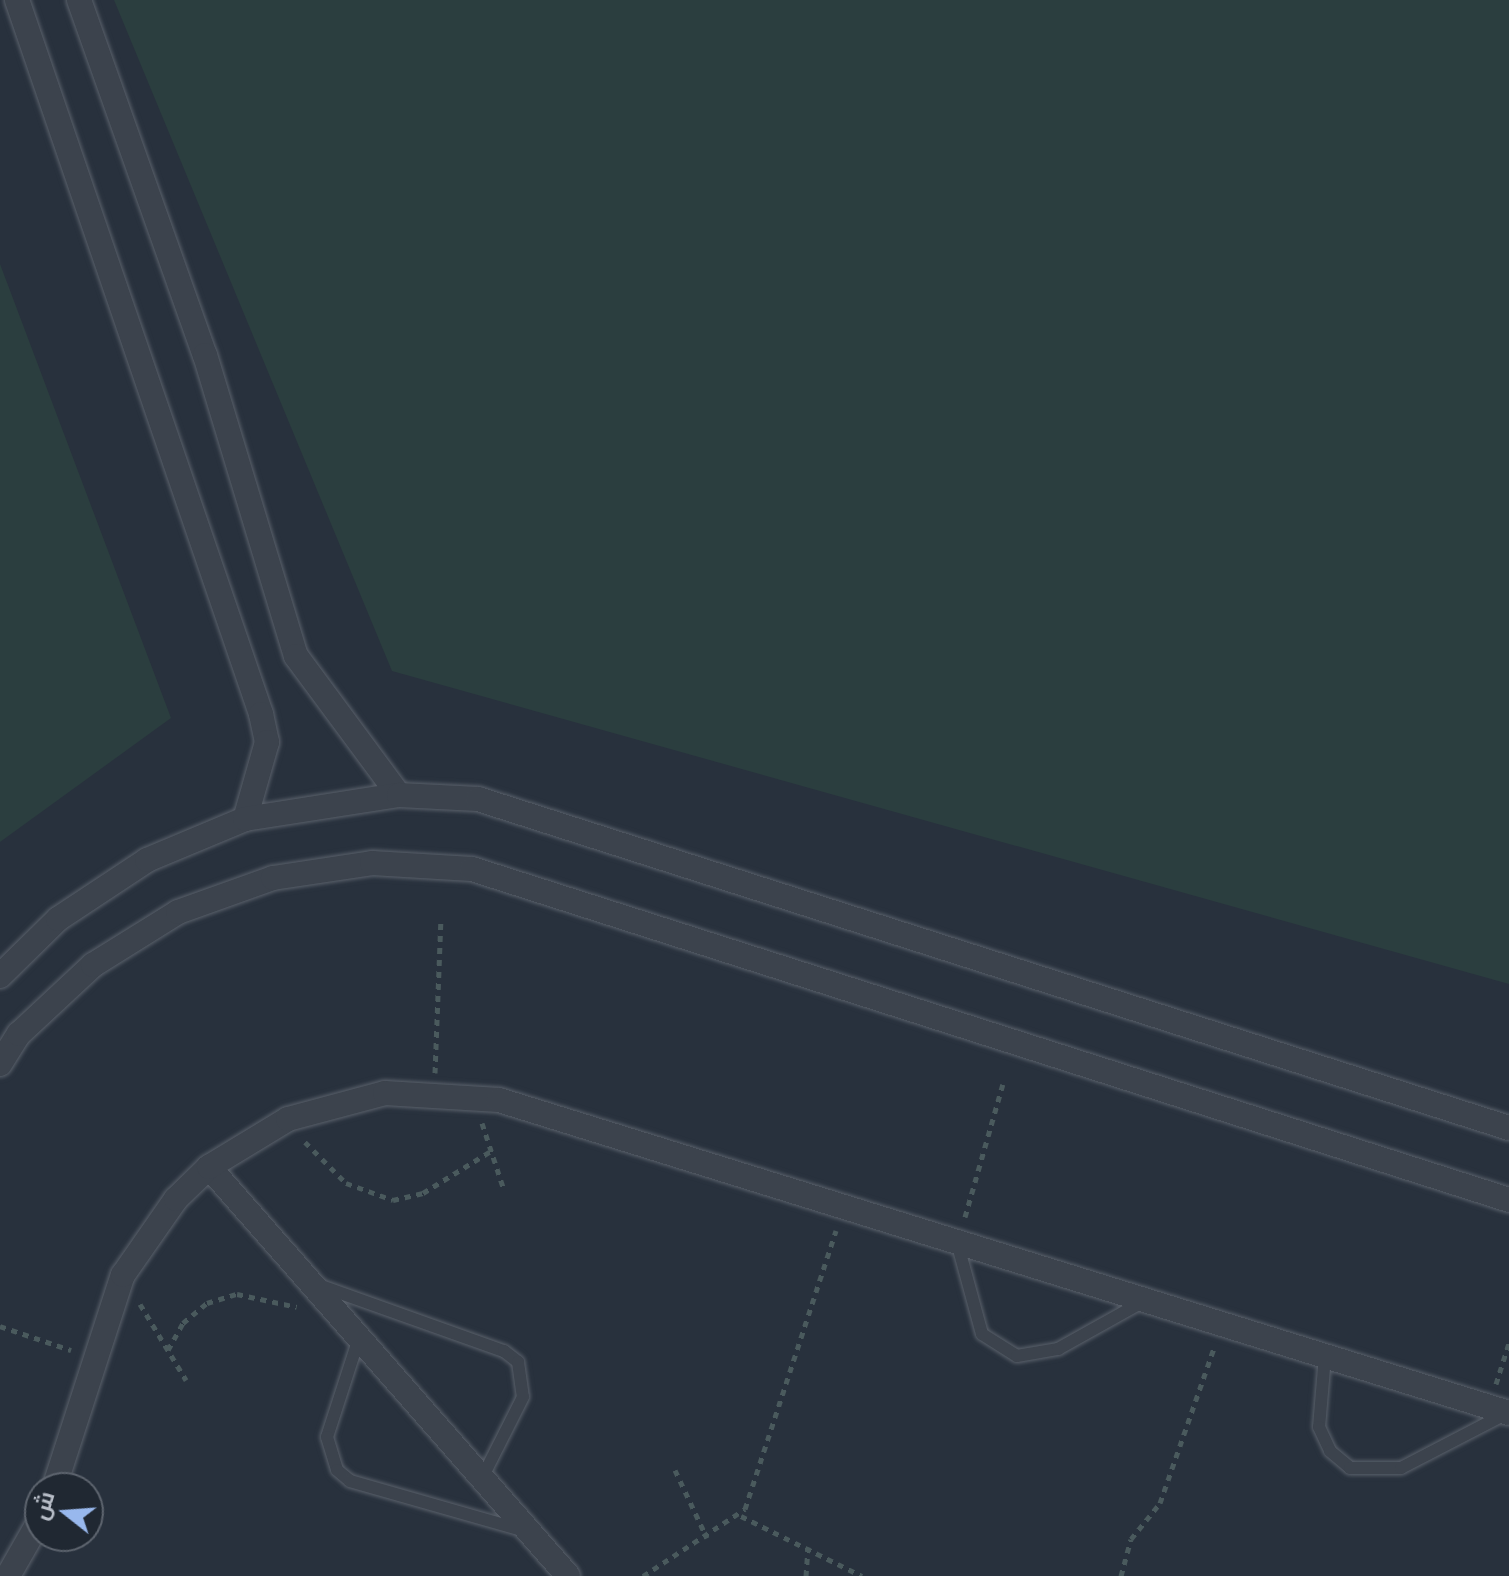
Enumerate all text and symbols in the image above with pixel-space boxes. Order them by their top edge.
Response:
north arrow [24,1472,104,1552]
text: ش [26,1488,60,1523]

